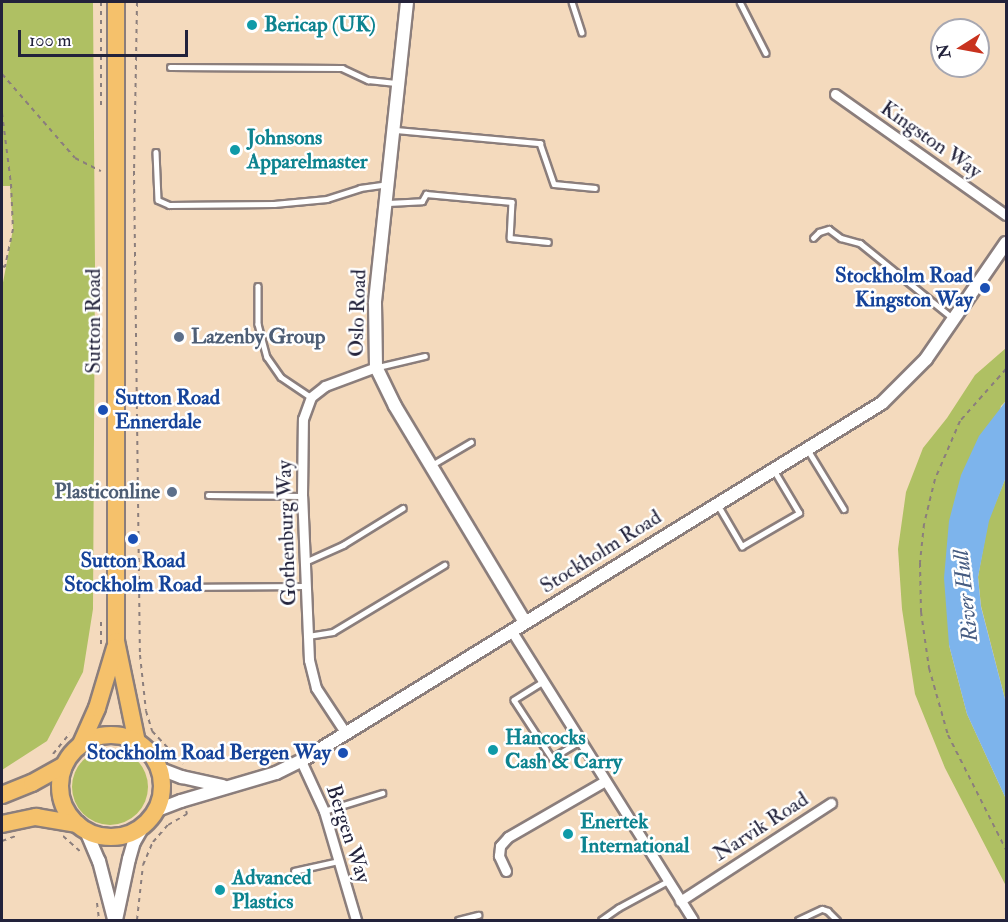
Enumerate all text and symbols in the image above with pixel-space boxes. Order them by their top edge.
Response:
place label: Bericap (UK) [264,12,376,38]
scale bar [21,18,190,56]
marker: Bericap (UK) [245,18,259,32]
north arrow [930,18,990,78]
text: 100 m [29,29,72,52]
text: N [933,42,955,60]
street label: Kingston Way [875,96,987,184]
place label: Johnsons Apparelmaster [247,125,368,175]
marker: Johnsons Apparelmaster [228,143,242,157]
place label: Stockholm Road Kingston Way [835,263,973,313]
street label: Sutton Road [81,268,107,374]
street label: Oslo Road [344,269,372,357]
marker: Stockholm Road Kingston Way [978,281,992,295]
place label: Lazenby Group [191,324,325,350]
marker: Lazenby Group [172,330,186,344]
place label: Sutton Road Ennerdale [115,385,220,435]
marker: Sutton Road Ennerdale [96,403,110,417]
street label: Gothenburg Way [272,460,302,606]
place label: Plasticonline [54,479,160,505]
marker: Plasticonline [165,485,179,499]
street label: Stockholm Road [536,505,666,599]
marker: Sutton Road Stockholm Road [126,532,140,546]
place label: Sutton Road Stockholm Road [64,548,202,598]
water label: River Hull [948,549,984,643]
place label: Hancocks Cash & Carry [505,725,622,775]
place label: Stockholm Road Bergen Way [87,740,331,766]
marker: Hancocks Cash & Carry [486,743,500,757]
marker: Stockholm Road Bergen Way [336,746,350,760]
street label: Bergen Way [320,782,376,886]
street label: Narvik Road [709,787,813,867]
place label: Enertek International [580,809,689,859]
marker: Enertek International [561,827,575,841]
place label: Advanced Plastics [232,865,312,915]
marker: Advanced Plastics [213,883,227,897]

